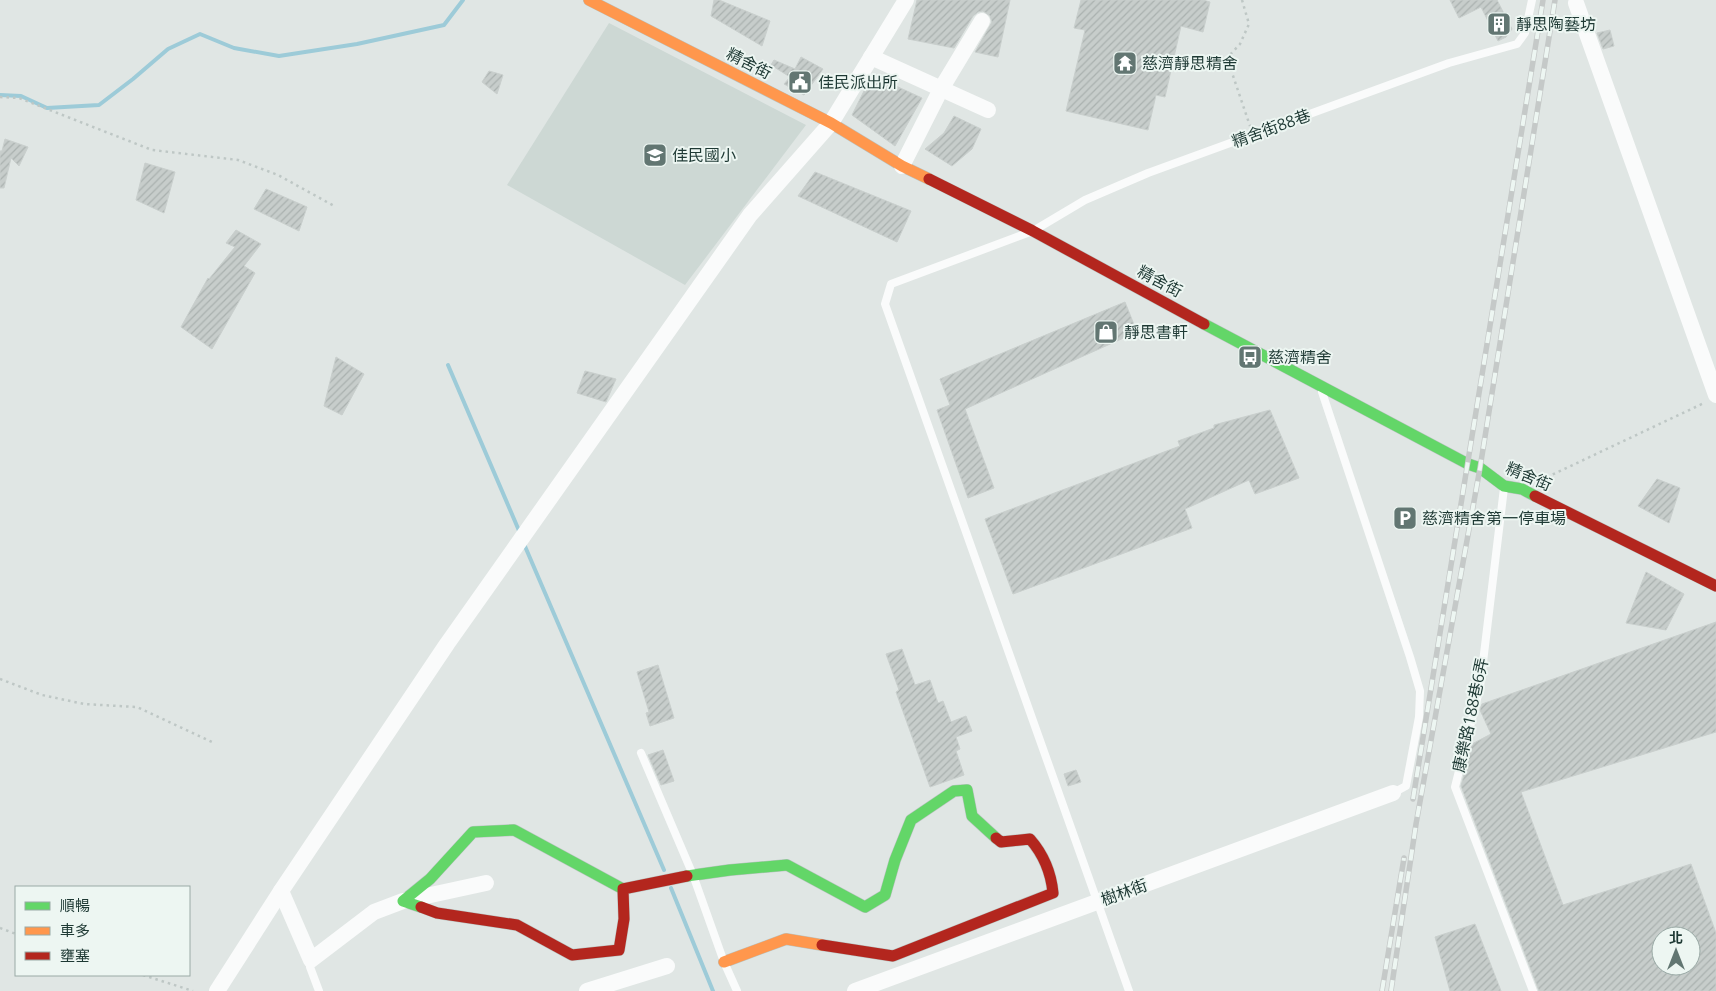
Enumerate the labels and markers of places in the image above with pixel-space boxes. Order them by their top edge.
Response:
building icon: 靜思陶藝坊 [1486,11,1512,37]
place label: 靜思陶藝坊 [1516,13,1596,35]
temple icon: 慈濟靜思精舍 [1112,50,1138,76]
place label: 慈濟靜思精舍 [1142,52,1238,74]
public building icon: 佳民派出所 [787,69,813,95]
place label: 佳民派出所 [818,71,898,93]
school or university icon: 佳民國小 [642,142,668,168]
place label: 佳民國小 [672,144,736,166]
shop icon: 靜思書軒 [1093,319,1119,345]
place label: 靜思書軒 [1124,321,1188,343]
bus stop icon: 慈濟精舍 [1237,344,1263,370]
place label: 慈濟精舍 [1268,346,1332,368]
parking icon: 慈濟精舍第一停車場 [1392,505,1418,531]
place label: 慈濟精舍第一停車場 [1422,507,1566,529]

